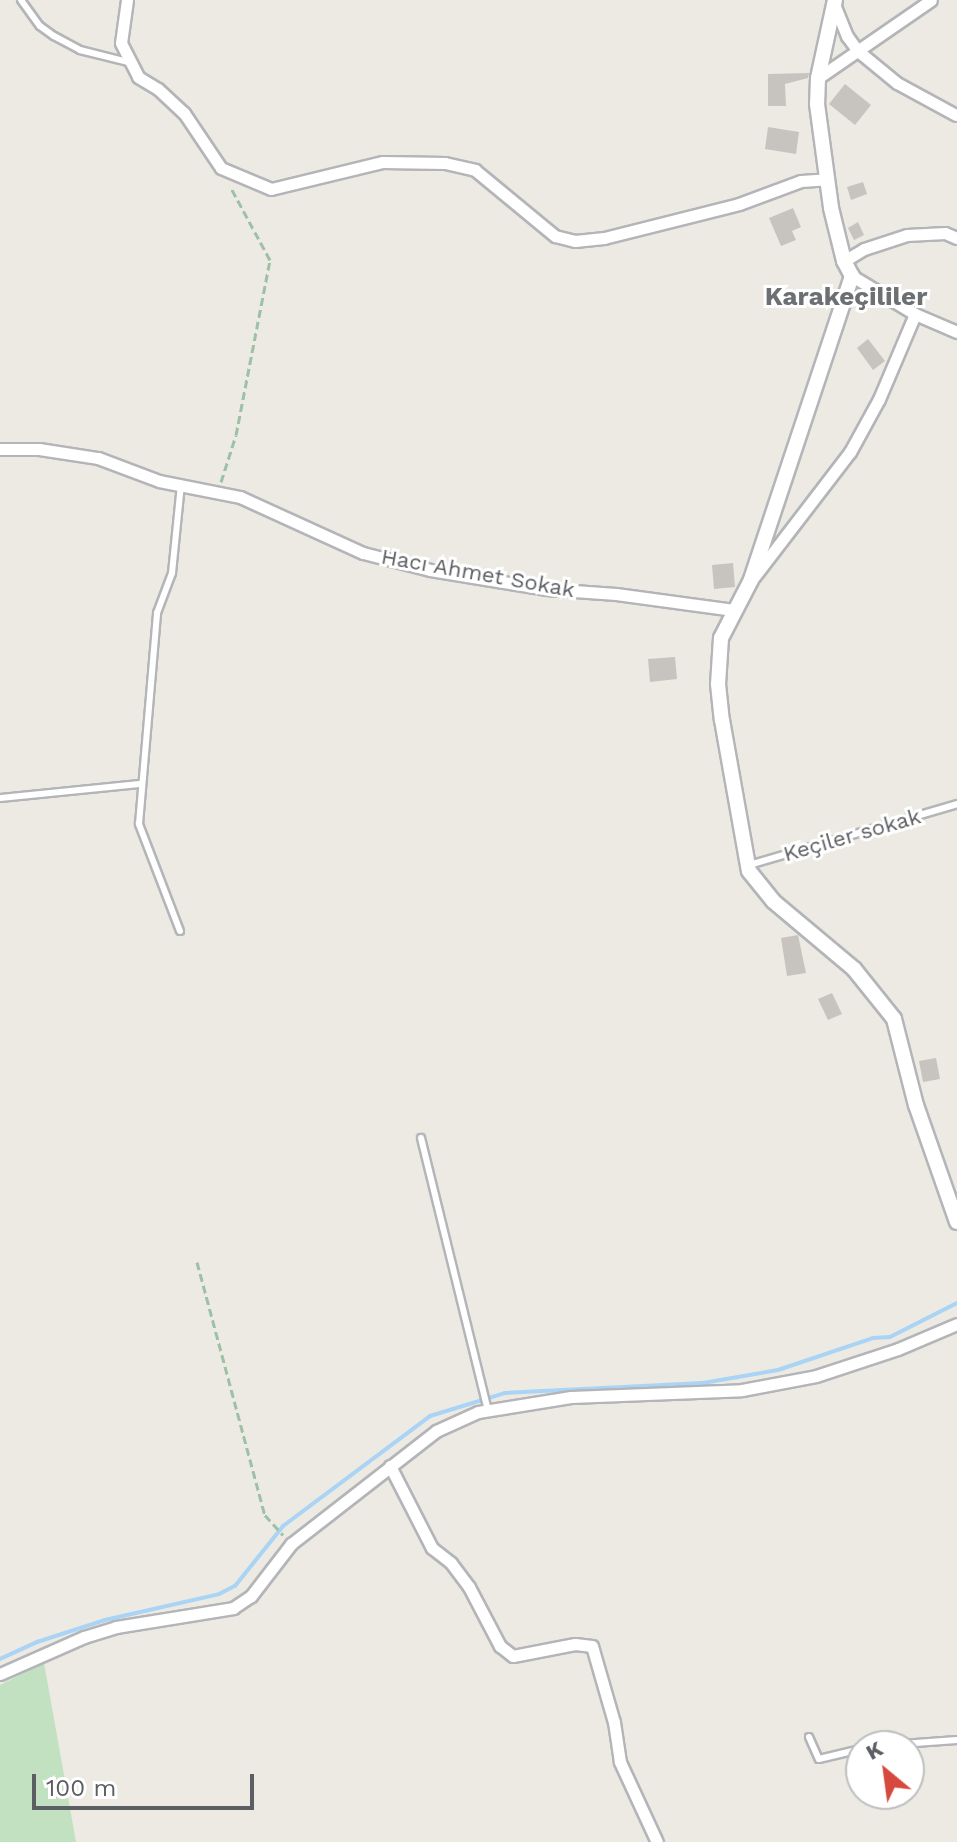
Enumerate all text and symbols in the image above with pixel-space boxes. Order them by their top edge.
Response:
district label: Karakeçililer [765,281,927,313]
street label: Hacı Ahmet Sokak [379,543,577,603]
street label: Keçiler sokak [780,803,924,867]
north arrow [845,1730,925,1810]
text: K [861,1736,887,1765]
scale bar [36,1758,258,1808]
text: 100 m [46,1774,116,1802]

